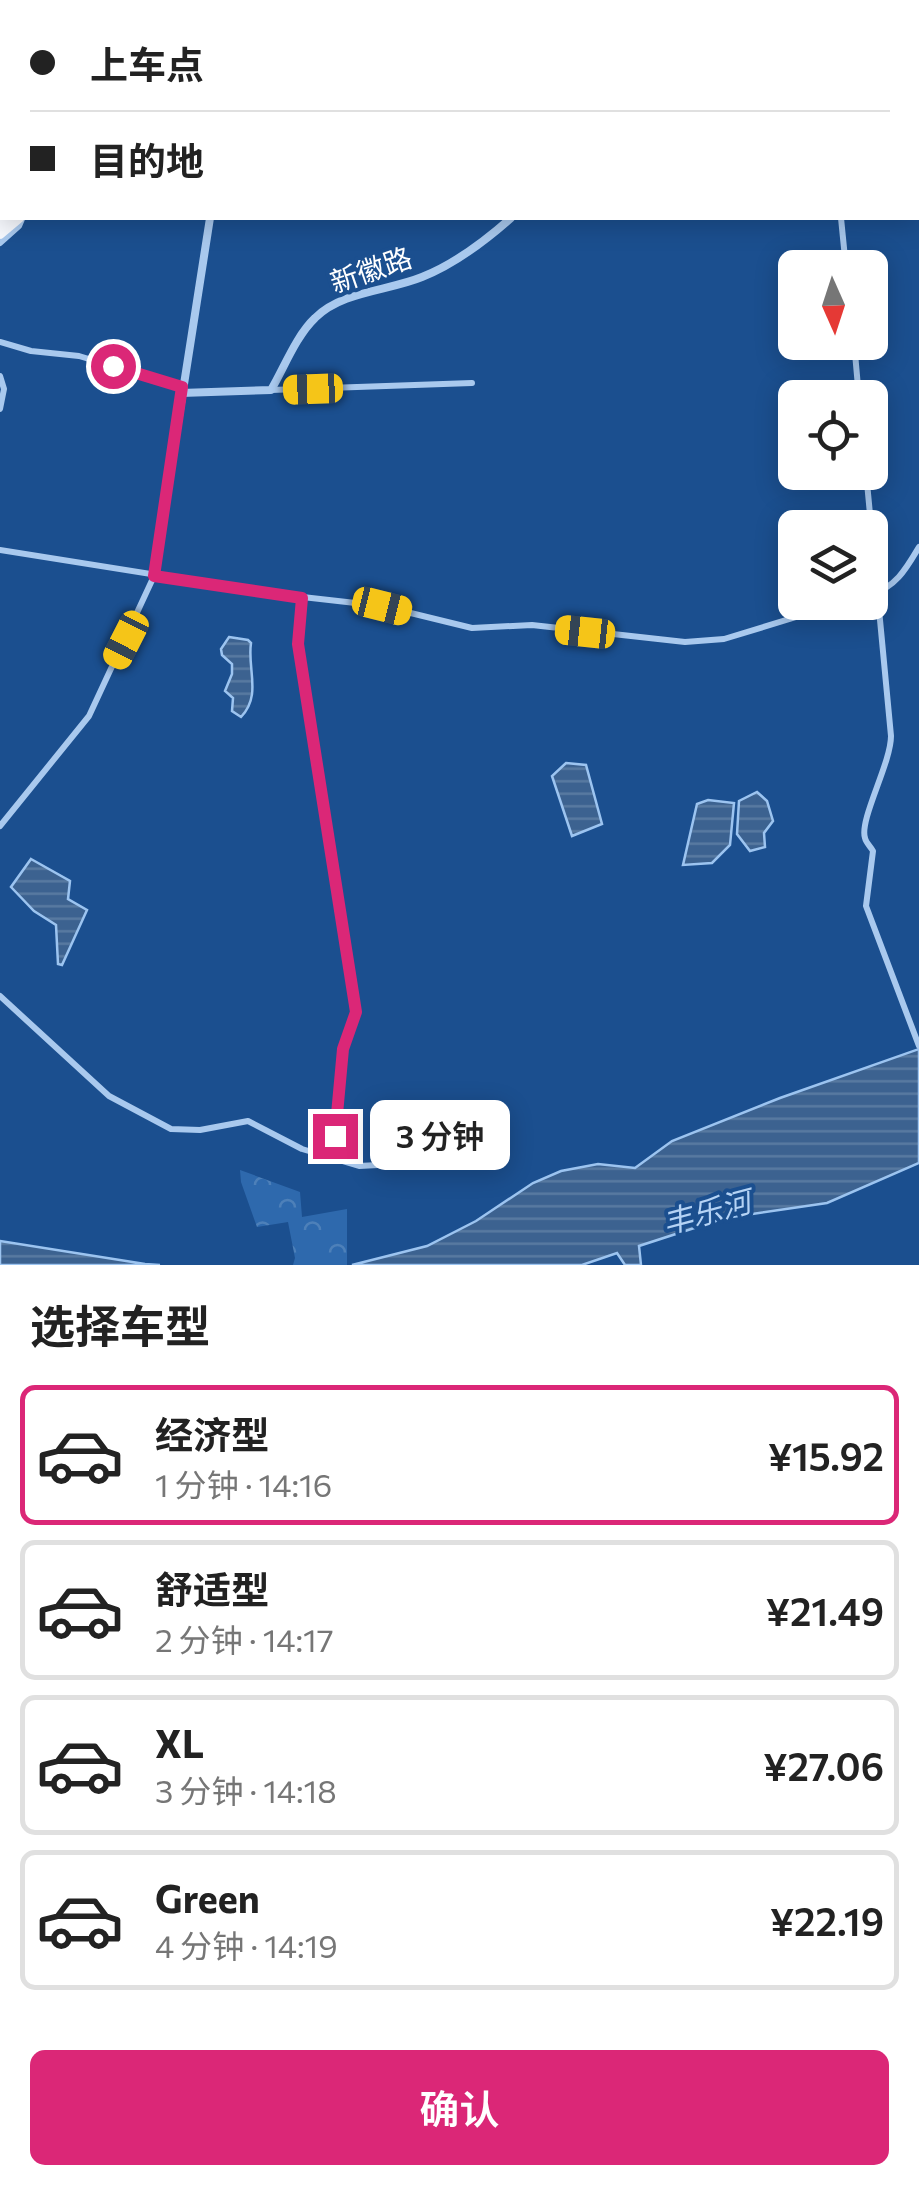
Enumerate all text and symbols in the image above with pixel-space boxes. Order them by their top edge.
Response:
text: 上车点 [90,40,204,87]
text: 目的地 [90,136,204,183]
street label: 新徽路 [325,239,416,299]
north arrow [778,250,888,360]
map controls [778,250,888,620]
route start [91,344,136,389]
car [282,373,344,405]
button: locate [778,380,888,490]
button: layers [778,510,888,620]
car [349,584,415,628]
car [99,606,153,674]
car [554,614,616,650]
callout: 3 分钟 [370,1101,510,1171]
route end [313,1114,358,1159]
text: 3 分钟 [396,1115,484,1155]
water label: 丰乐河 [658,1180,759,1240]
text: 选择车型 [30,1297,210,1352]
icon: car [35,1410,125,1500]
text: 经济型 [155,1410,269,1457]
text: ¥15.92 [768,1432,884,1479]
text: 1 分钟 · 14:16 [155,1464,332,1504]
icon: car [35,1565,125,1655]
text: 舒适型 [155,1565,269,1612]
text: ¥21.49 [766,1587,884,1634]
text: 2 分钟 · 14:17 [155,1619,334,1659]
text: XL [155,1719,204,1766]
icon: car [35,1720,125,1810]
text: ¥27.06 [763,1742,884,1789]
text: 3 分钟 · 14:18 [155,1770,337,1810]
text: Green [155,1874,260,1921]
icon: car [35,1875,125,1965]
text: ¥22.19 [770,1897,884,1944]
text: 4 分钟 · 14:19 [155,1925,338,1965]
button: 确认 [30,2050,889,2165]

